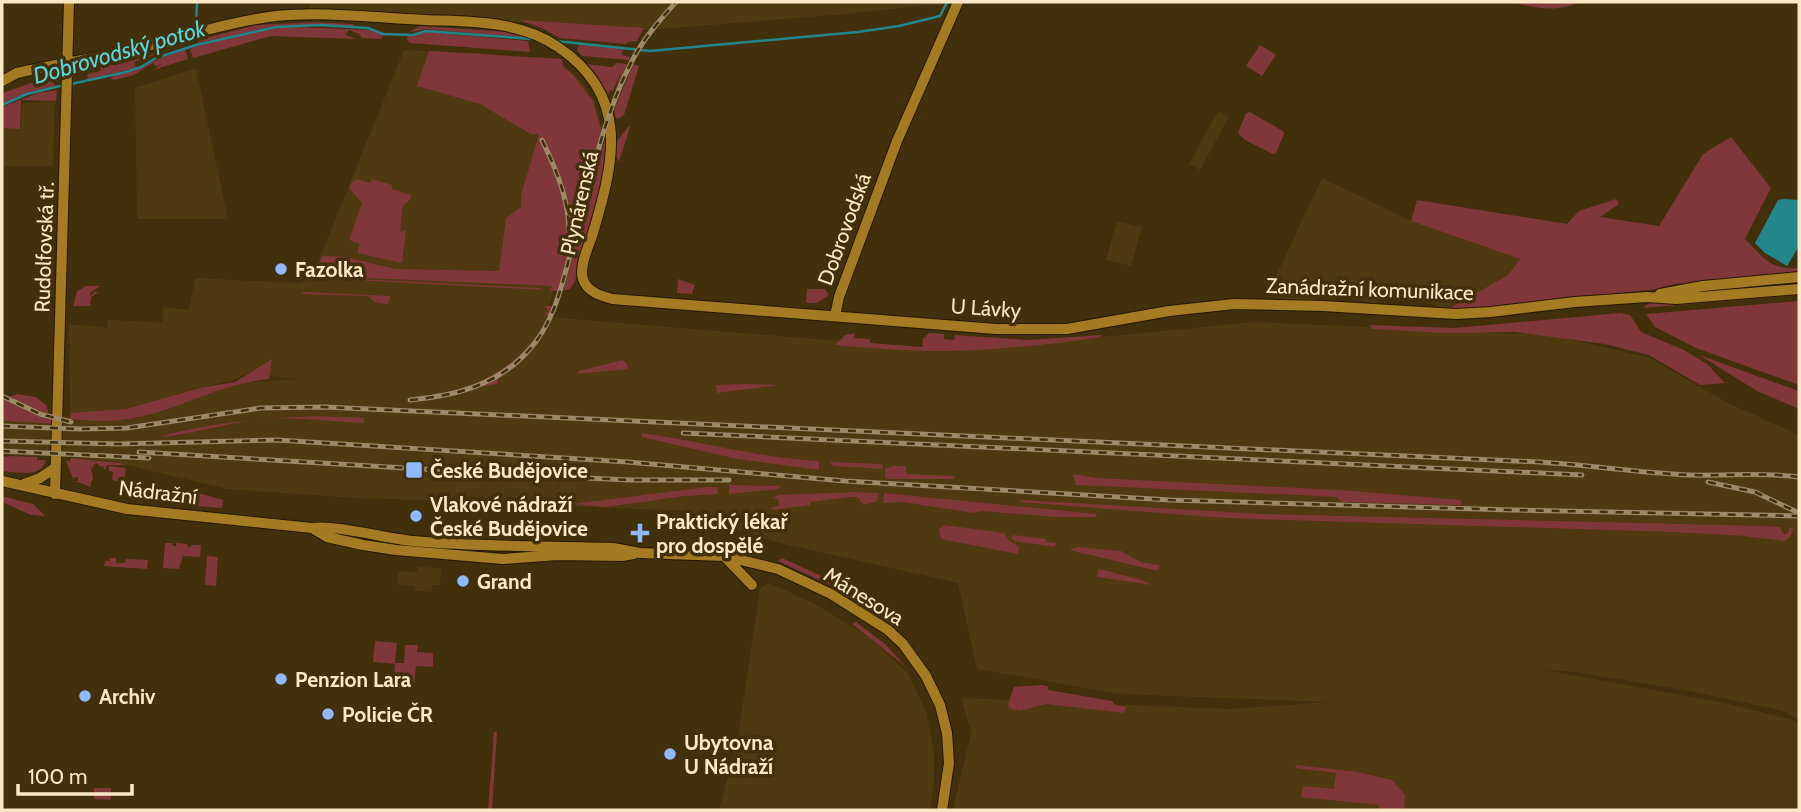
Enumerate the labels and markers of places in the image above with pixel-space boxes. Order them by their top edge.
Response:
place label: Fazolka [295,257,364,282]
marker: Fazolka [273,261,289,277]
place label: České Budějovice [430,458,588,483]
marker: České Budějovice [404,460,424,480]
place label: Vlakové nádraží České Budějovice [430,492,588,541]
marker: Vlakové nádraží České Budějovice [408,508,424,524]
place label: Praktický lékař pro dospělé [656,509,789,558]
marker: Praktický lékař pro dospělé [630,523,650,543]
place label: Grand [477,569,532,594]
marker: Grand [455,573,471,589]
place label: Penzion Lara [295,667,412,692]
marker: Penzion Lara [273,671,289,687]
place label: Archiv [99,684,156,709]
marker: Archiv [77,688,93,704]
place label: Policie ČR [342,702,433,727]
marker: Policie ČR [320,706,336,722]
place label: Ubytovna U Nádraží [684,730,774,779]
marker: Ubytovna U Nádraží [662,746,678,762]

